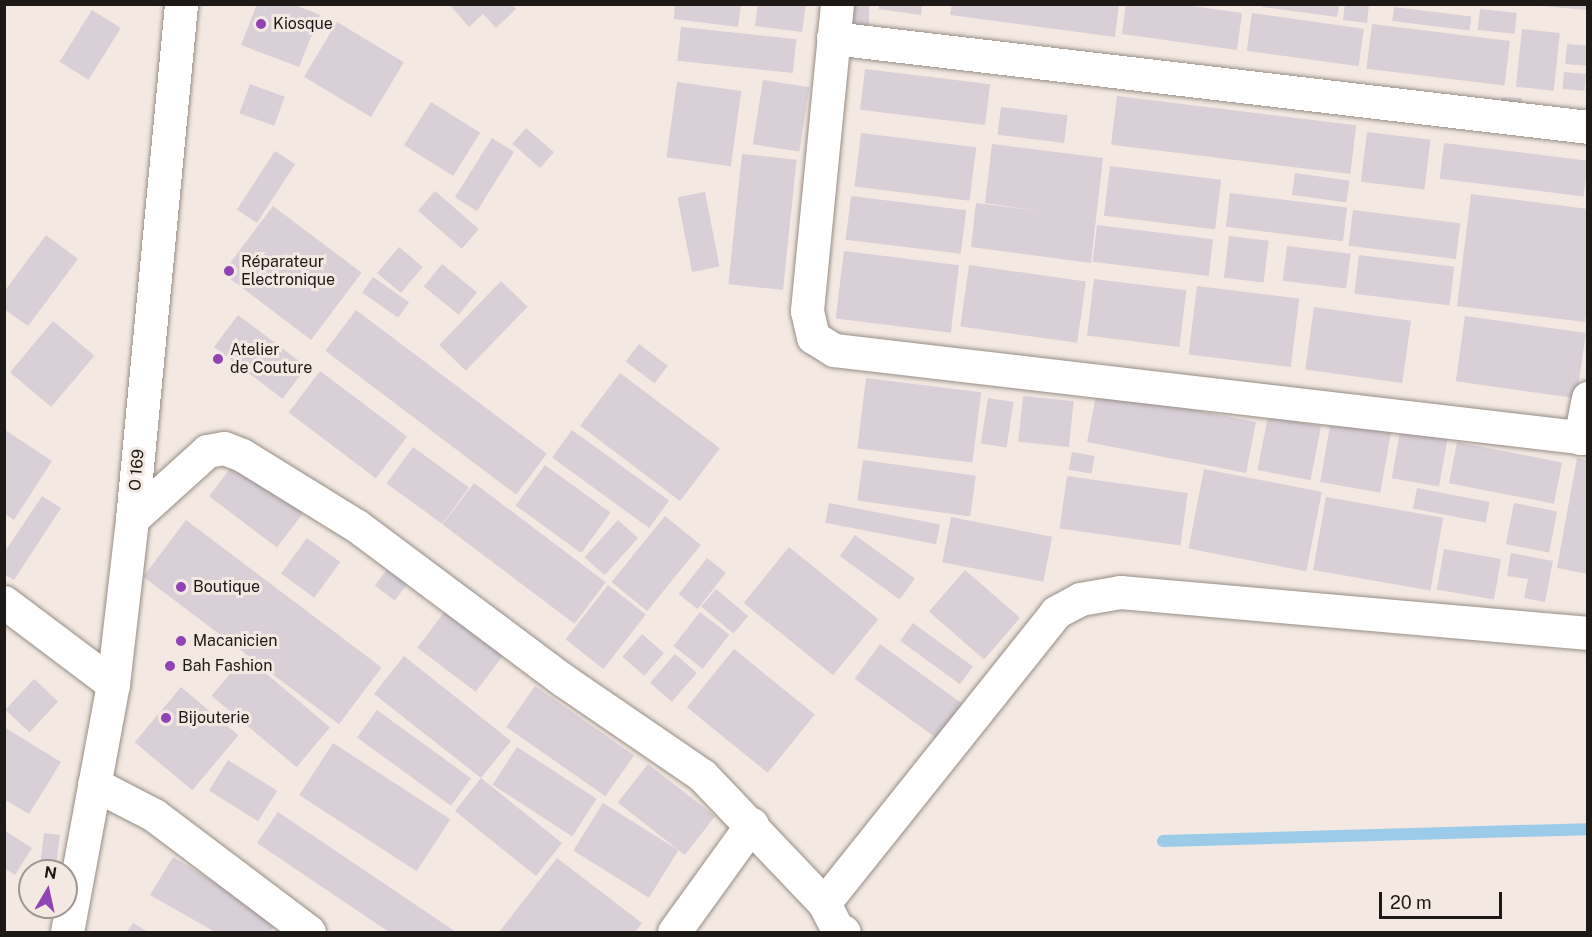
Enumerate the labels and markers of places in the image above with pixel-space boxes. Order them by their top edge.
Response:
place label: Kiosque [273,14,333,34]
marker: Kiosque [254,17,268,31]
place label: Réparateur Electronique [241,252,335,290]
marker: Réparateur Electronique [222,264,236,278]
place label: Atelier de Couture [230,340,313,378]
marker: Atelier de Couture [211,352,225,366]
place label: Boutique [193,577,260,597]
marker: Boutique [174,580,188,594]
place label: Macanicien [193,631,277,651]
marker: Macanicien [174,634,188,648]
place label: Bah Fashion [182,656,272,676]
marker: Bah Fashion [163,659,177,673]
place label: Bijouterie [178,708,250,728]
marker: Bijouterie [159,711,173,725]

